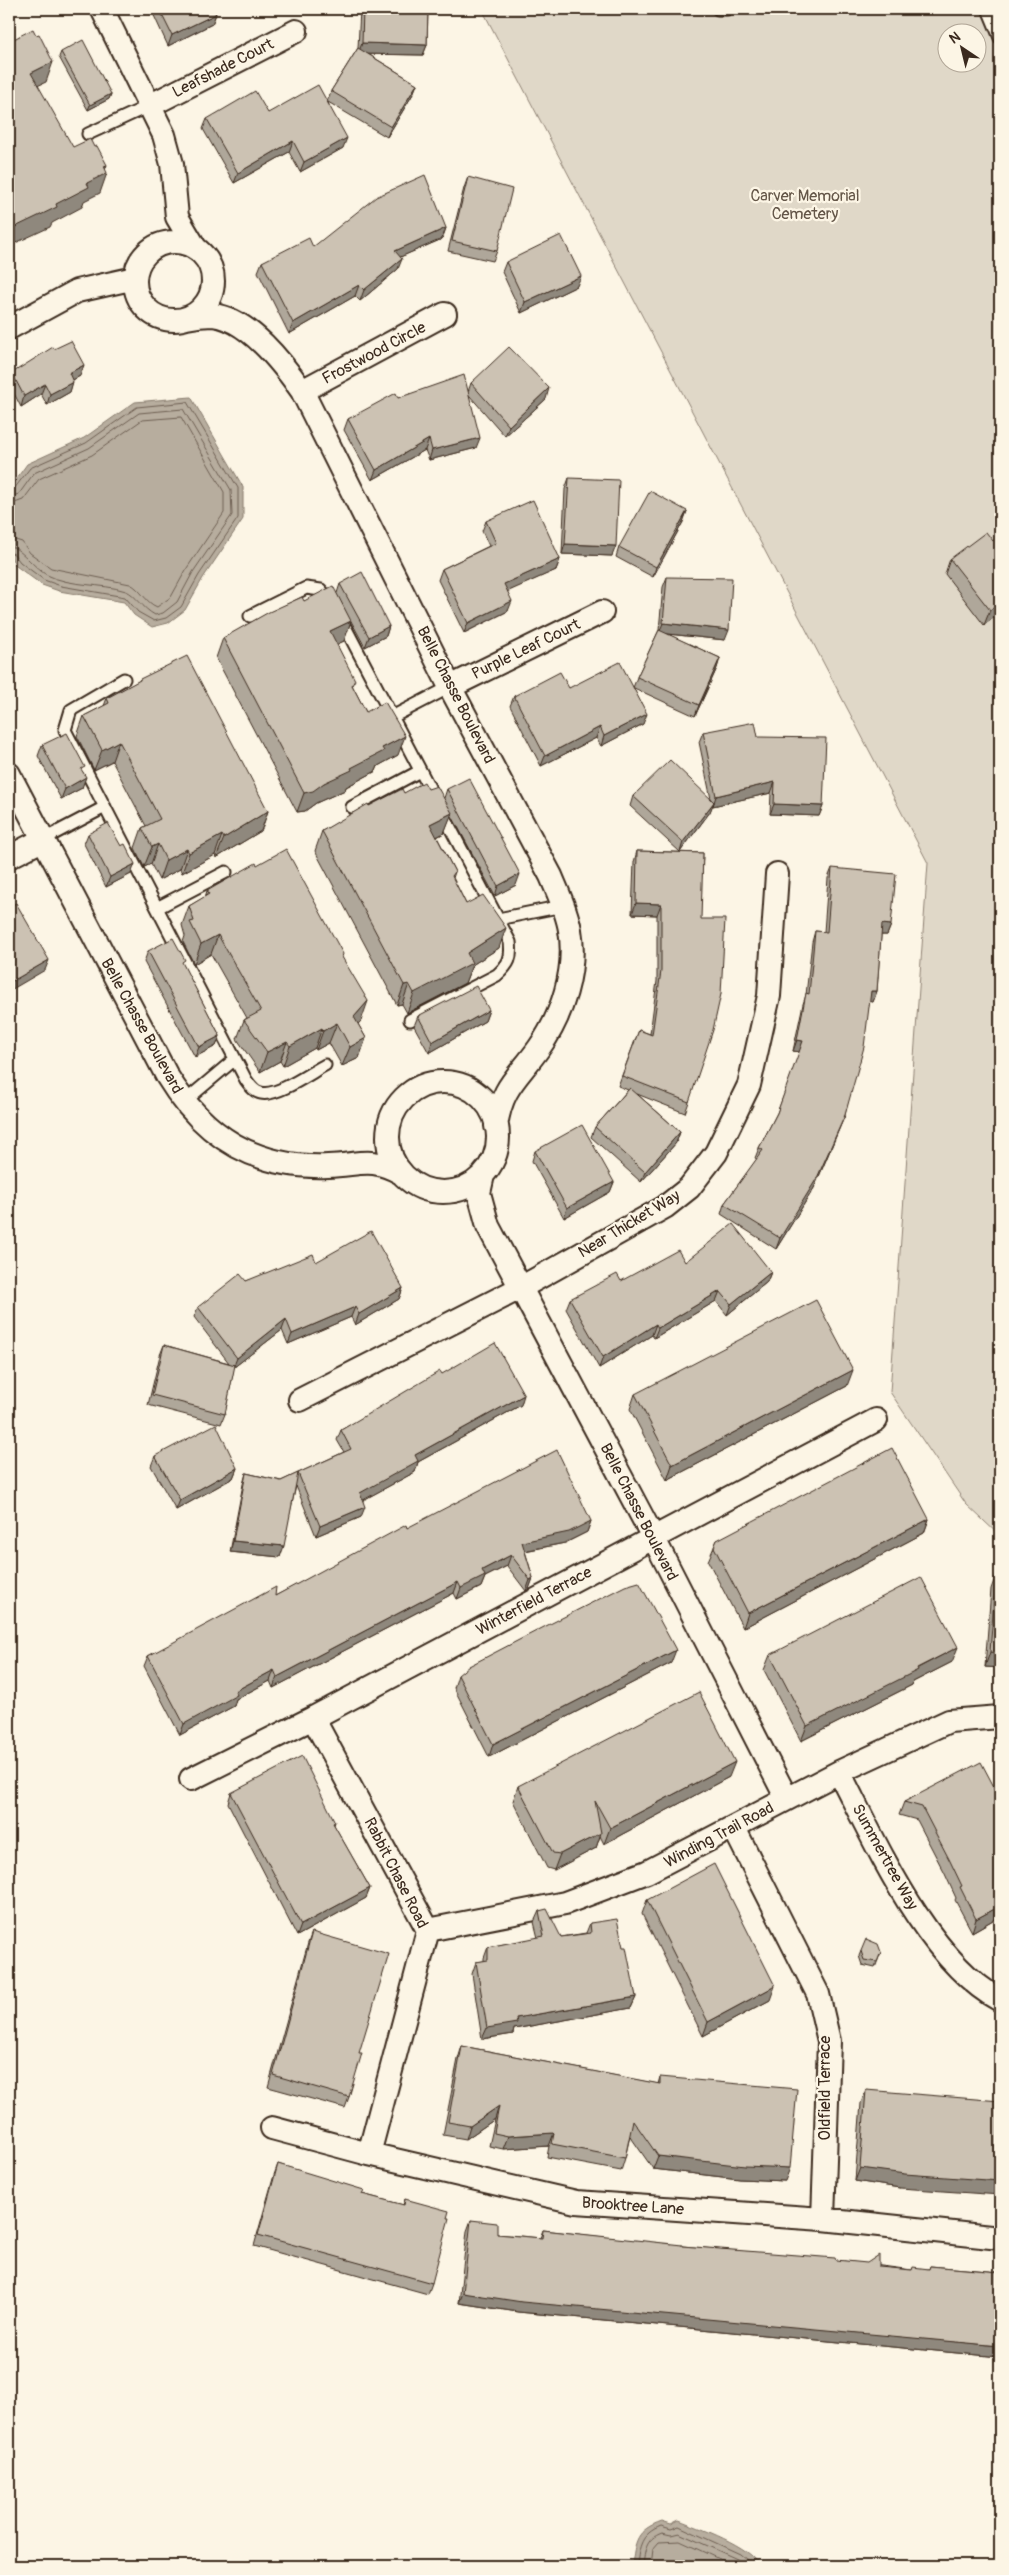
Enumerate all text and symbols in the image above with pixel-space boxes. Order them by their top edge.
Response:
north arrow [936,22,986,72]
text: N [946,28,964,47]
street label: Leafshade Court [169,34,277,102]
park label: Carver Memorial Cemetery [750,186,860,224]
street label: Frostwood Circle [319,317,429,389]
street label: Purple Leaf Court [468,614,584,684]
street label: Belle Chasse Boulevard [413,623,499,767]
street label: Belle Chasse Boulevard [96,955,188,1097]
street label: Near Thicket Way [574,1186,684,1262]
street label: Belle Chasse Boulevard [596,1440,682,1584]
street label: Winterfield Terrace [473,1562,595,1640]
street label: Winding Trail Road [661,1798,777,1872]
street label: Summertree Way [848,1801,922,1914]
street label: Rabbit Chase Road [359,1814,433,1932]
street label: Oldfield Terrace [815,2035,835,2140]
street label: Brooktree Lane [581,2192,685,2220]

